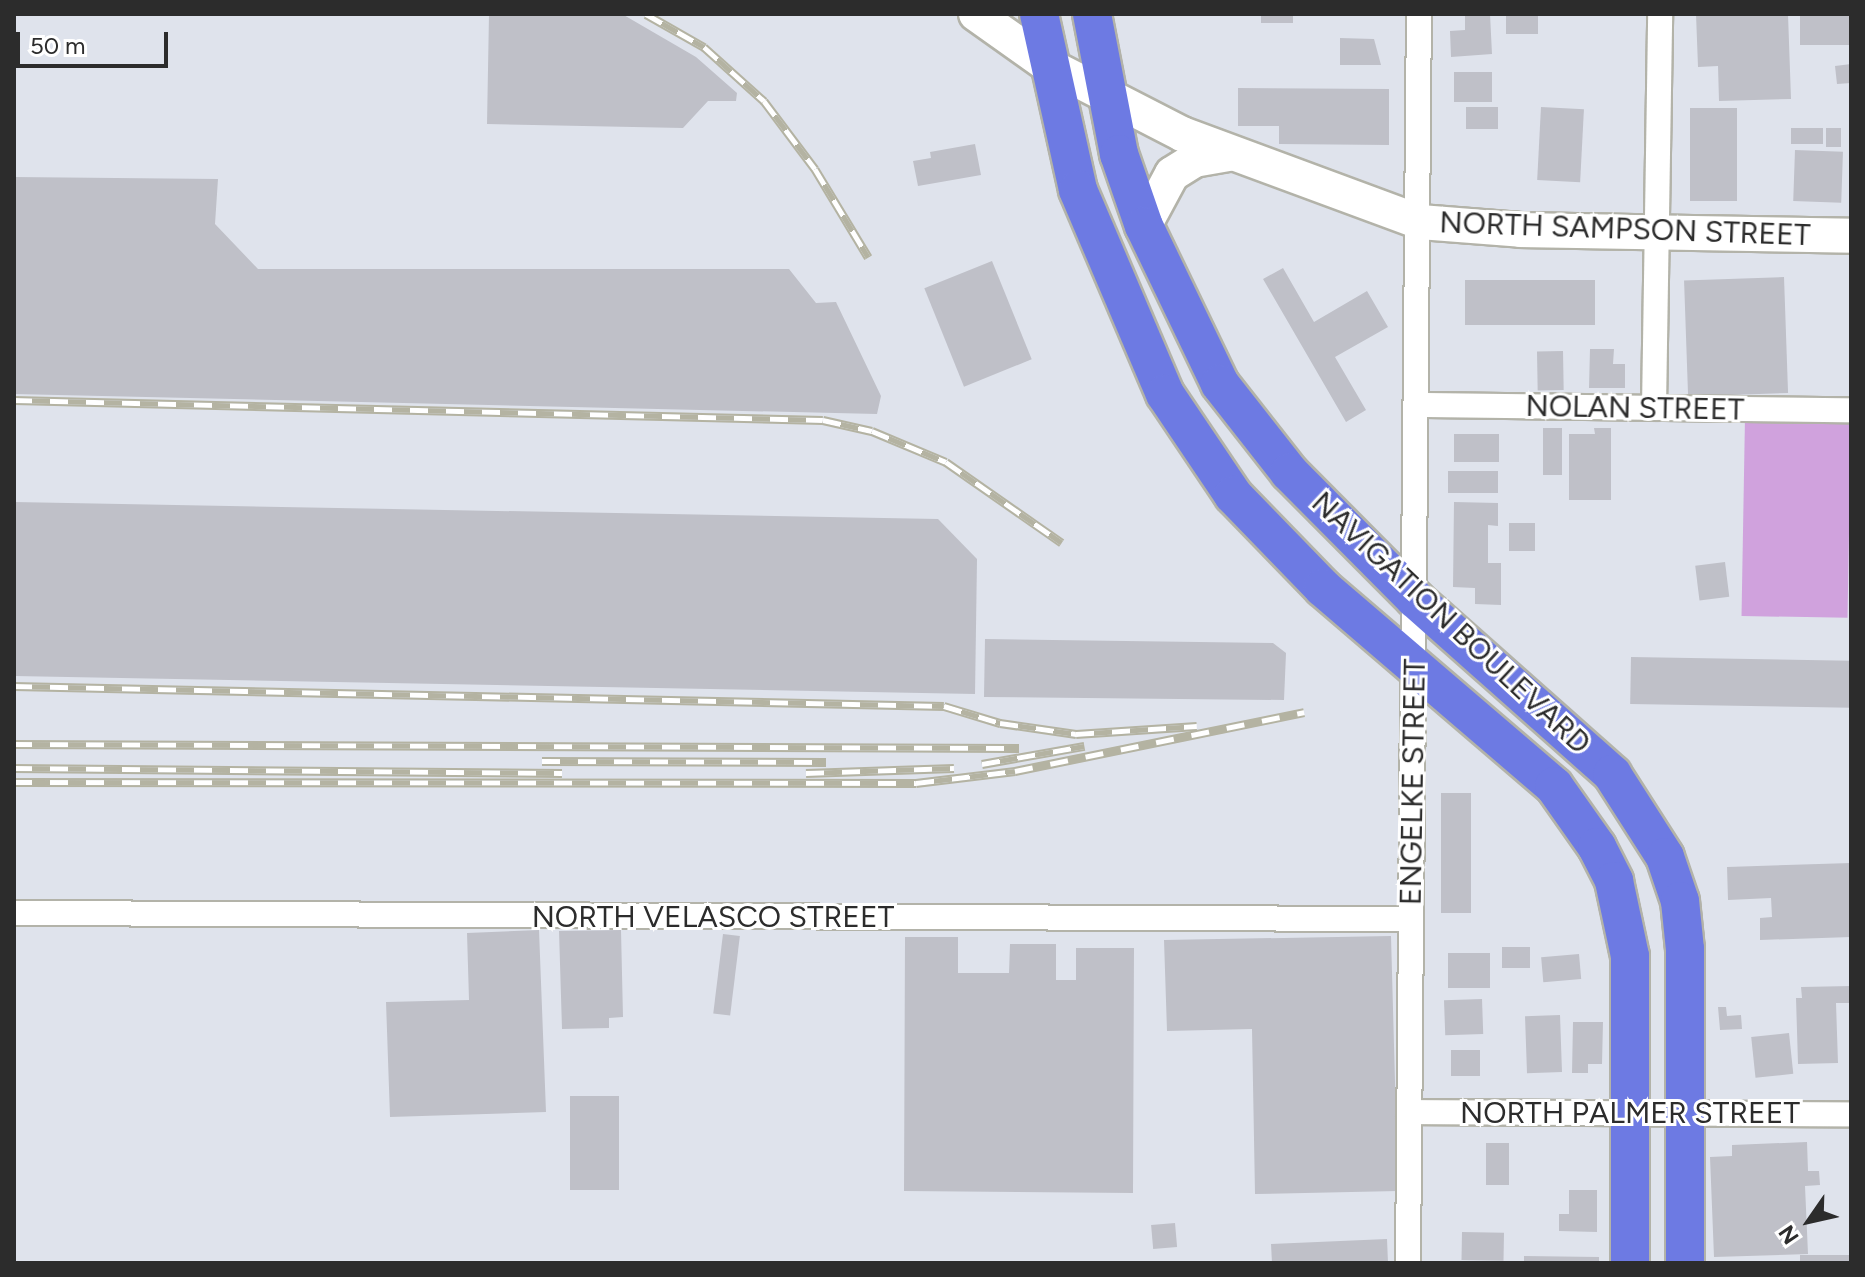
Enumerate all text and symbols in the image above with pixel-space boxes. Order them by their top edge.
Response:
scale bar [20,16,172,66]
text: 50 m [30,31,86,60]
street label: NORTH SAMPSON STREET [1439,205,1811,253]
street label: NOLAN STREET [1525,388,1745,428]
street label: NAVIGATION BOULEVARD [1304,484,1598,762]
street label: ENGELKE STREET [1393,658,1433,906]
street label: NORTH VELASCO STREET [532,899,894,935]
street label: NORTH PALMER STREET [1460,1095,1800,1131]
north arrow [1769,1181,1849,1261]
text: N [1773,1220,1805,1249]

